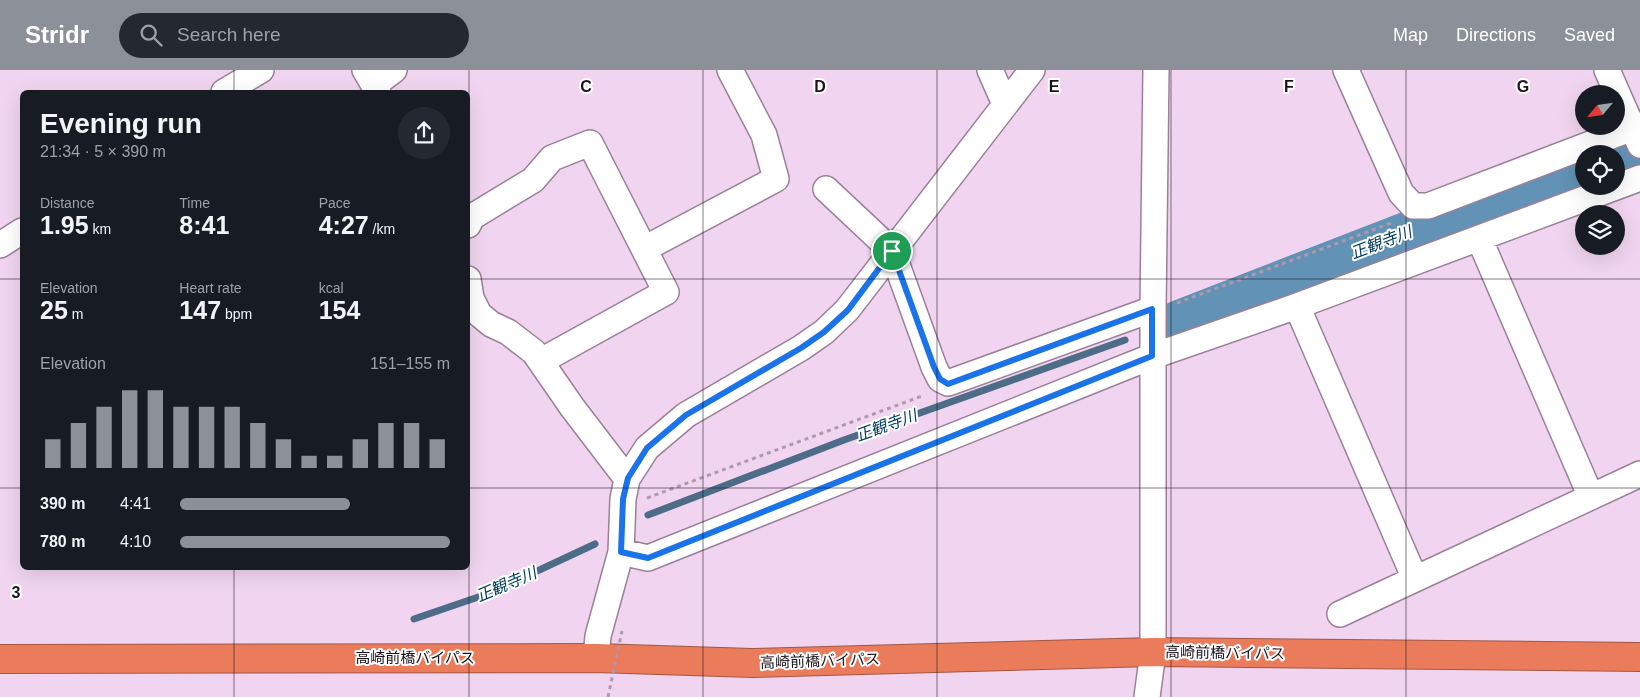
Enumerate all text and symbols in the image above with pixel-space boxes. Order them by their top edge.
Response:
search box [119,13,469,58]
text: Stridr [25,21,89,48]
icon: search [137,21,165,49]
text: Search here [177,24,281,45]
text: Map [1393,25,1428,45]
text: Directions [1456,25,1536,45]
text: Saved [1564,25,1615,45]
text: C [580,78,592,95]
text: D [814,78,826,95]
text: E [1049,78,1060,95]
text: F [1284,78,1294,95]
text: G [1517,78,1529,95]
north arrow [1575,85,1625,135]
map controls [1575,85,1625,255]
button: share [398,107,450,159]
text: Evening run [40,108,202,139]
text: 21:34 · 5 × 390 m [40,143,166,160]
button: locate [1575,145,1625,195]
text: Distance [40,195,94,211]
text: Time [179,195,210,211]
text: Pace [319,195,351,211]
button: layers [1575,205,1625,255]
text: 1.95 [40,211,89,239]
text: 8:41 [179,211,229,239]
text: 4:27 [319,211,369,239]
text: km [89,221,111,237]
text: /km [369,221,395,237]
water label: 正観寺川 [1348,222,1416,262]
pin [871,230,913,272]
icon: arrive [878,237,906,265]
text: Elevation [40,280,98,296]
text: Heart rate [179,280,242,296]
text: kcal [319,280,344,296]
text: 25 [40,296,68,324]
text: 147 [179,296,221,324]
text: 154 [319,296,360,324]
text: m [68,306,83,322]
text: bpm [221,306,252,322]
text: Elevation [40,355,106,372]
text: 151–155 m [370,355,450,372]
water label: 正観寺川 [853,406,921,444]
text: 390 m [40,495,85,512]
text: 4:41 [120,495,151,512]
text: 780 m [40,533,85,550]
text: 4:10 [120,533,151,550]
water label: 正観寺川 [473,563,541,605]
text: 3 [12,584,21,601]
street label: 高崎前橋バイパス [1165,643,1285,662]
street label: 高崎前橋バイパス [355,649,475,666]
street label: 高崎前橋バイパス [760,650,880,671]

